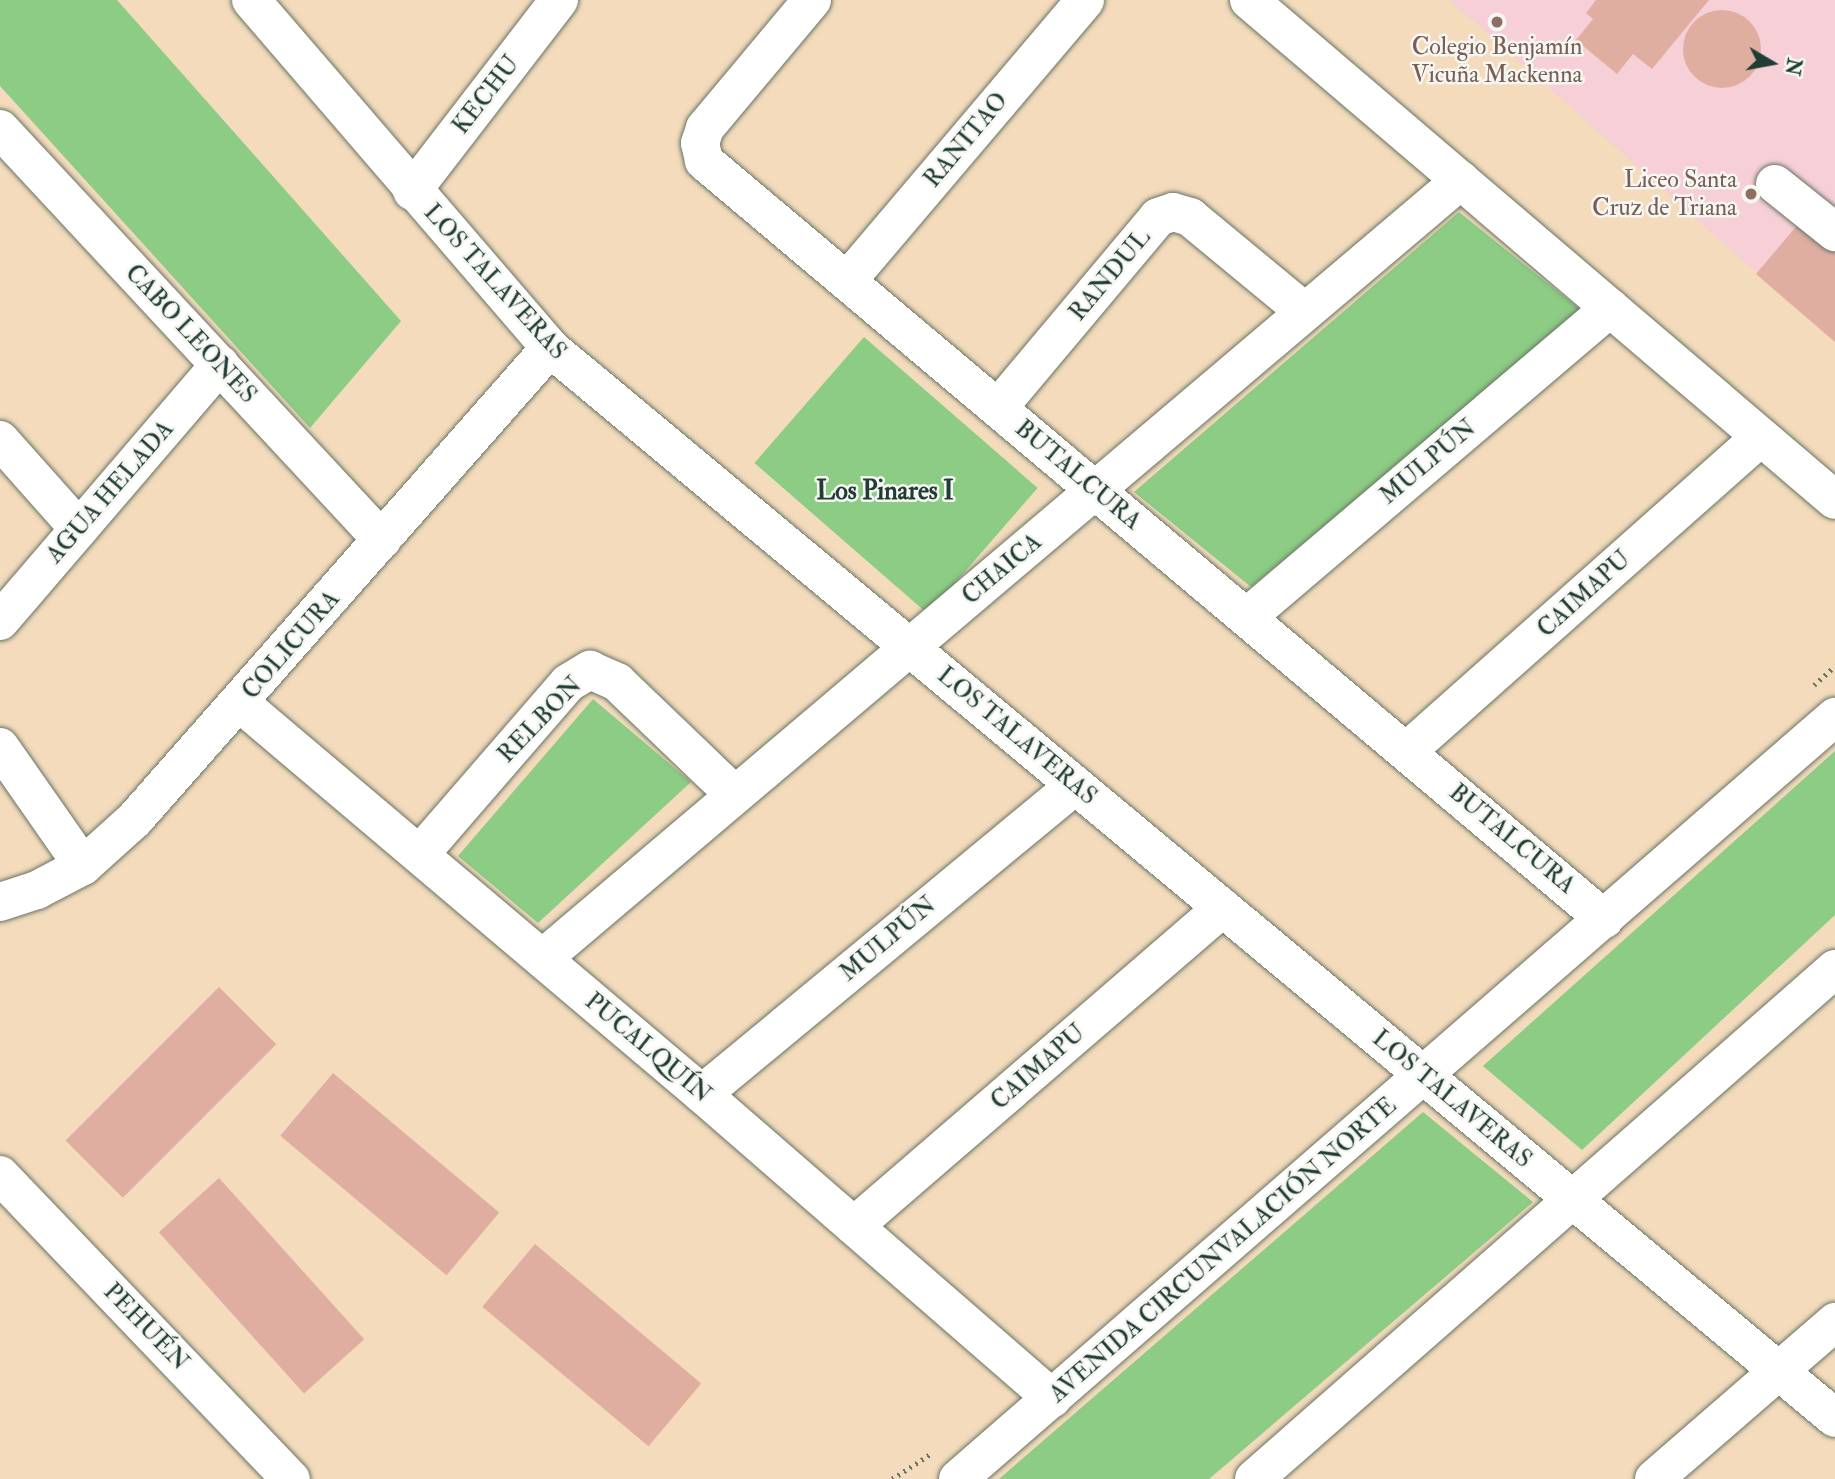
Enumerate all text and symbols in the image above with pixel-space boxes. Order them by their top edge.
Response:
marker: Colegio Benjamín Vicuña Mackenna [1489,14,1505,30]
north arrow [1737,28,1807,98]
place label: Colegio Benjamín Vicuña Mackenna [1412,33,1582,89]
street label: KECHU [447,50,525,140]
text: N [1779,56,1806,77]
street label: RANITAO [918,87,1014,193]
place label: Liceo Santa Cruz de Triana [1592,166,1737,222]
marker: Liceo Santa Cruz de Triana [1743,186,1759,202]
street label: LOS TALAVERAS [418,198,572,366]
street label: RANDUL [1063,223,1157,327]
street label: CABO LEONES [119,259,263,409]
street label: BUTALCURA [1009,414,1147,536]
street label: MULPÚN [1374,414,1482,510]
street label: AGUA HELADA [40,415,180,569]
district label: Los Pinares I [816,476,954,508]
street label: CHAICA [956,527,1048,611]
street label: CAIMAPU [1532,545,1636,643]
street label: COLICURA [236,585,346,705]
street label: LOS TALAVERAS [931,661,1103,811]
street label: RELBON [492,671,588,769]
street label: BUTALCURA [1443,778,1581,900]
street label: MULPÚN [834,891,942,987]
street label: PUCALQUÍN [579,987,717,1109]
street label: CAIMAPU [985,1018,1091,1116]
street label: LOS TALAVERAS [1366,1024,1538,1174]
street label: AVENIDA CIRCUNVALACIÓN NORTE [1043,1091,1403,1409]
street label: PEHUÉN [97,1277,195,1377]

